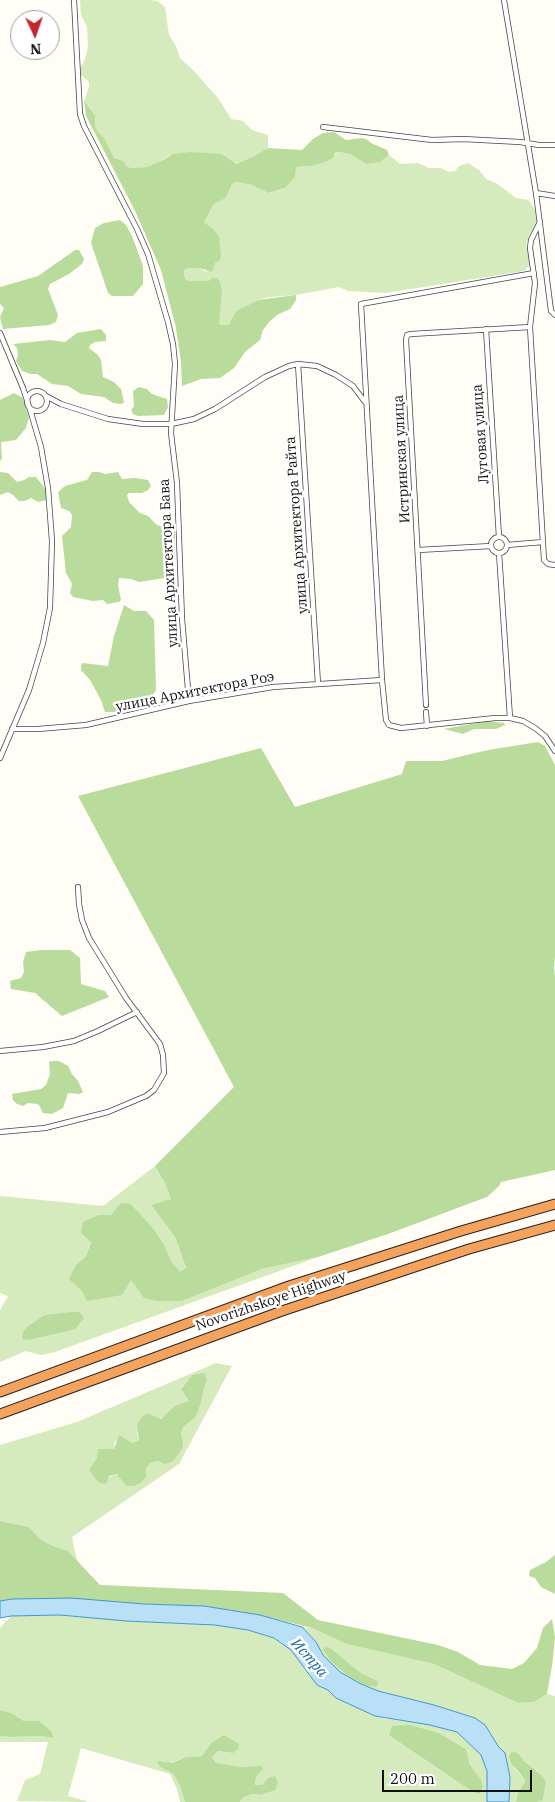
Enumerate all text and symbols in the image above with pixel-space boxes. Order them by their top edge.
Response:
north arrow [10,10,60,60]
text: N [30,40,42,58]
street label: Луговая улица [469,384,493,484]
street label: Истринская улица [390,394,414,524]
street label: улица Архитектора Райта [282,436,312,614]
street label: улица Архитектора Бава [156,478,182,648]
street label: улица Архитектора Роэ [114,668,276,716]
street label: Novorizhskoye Highway [193,1267,349,1335]
water label: Истра [287,1635,331,1681]
scale bar [385,1760,535,1792]
text: 200 m [390,1769,435,1788]

